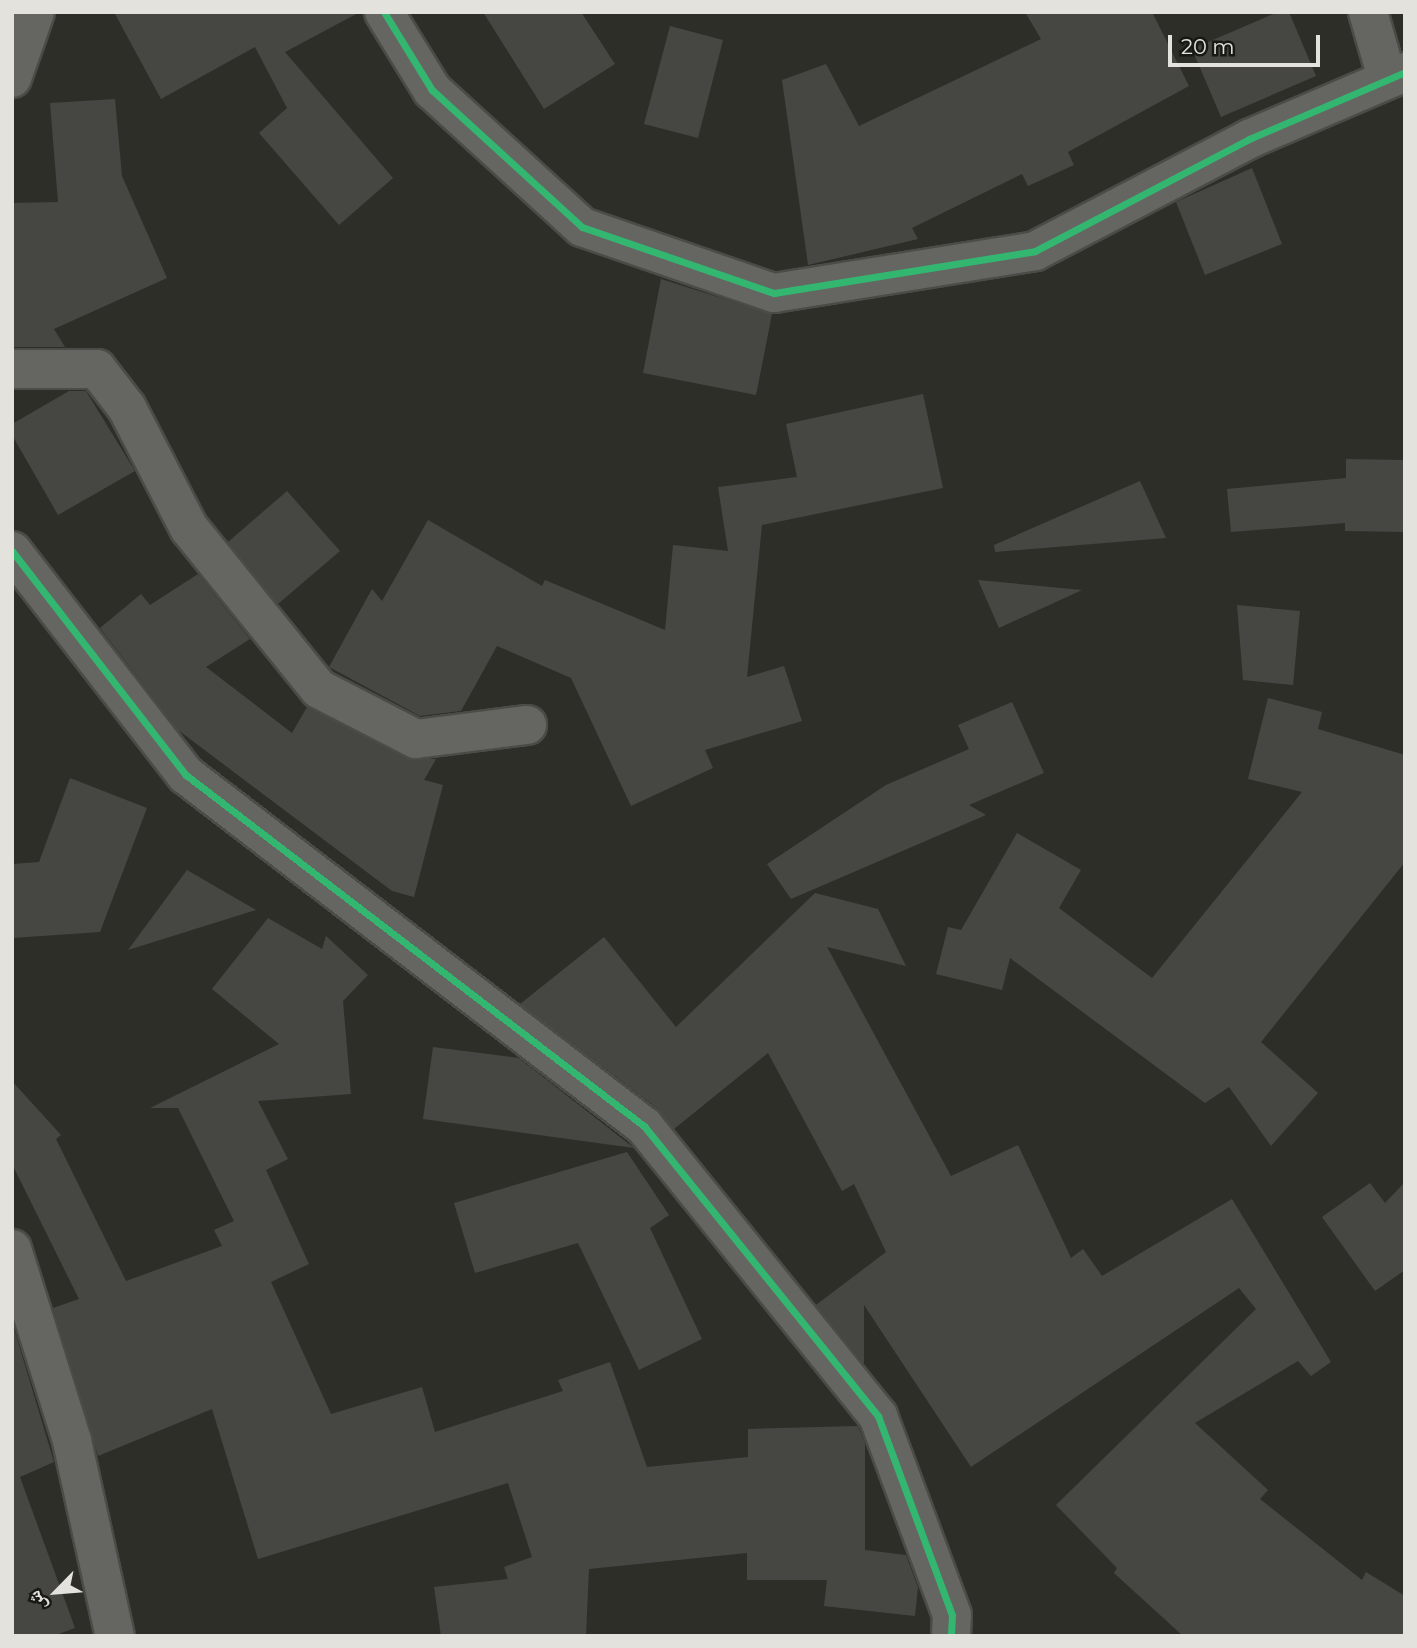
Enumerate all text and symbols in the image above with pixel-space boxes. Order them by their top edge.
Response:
scale bar [1172,21,1324,65]
text: 20 m [1181,34,1235,59]
north arrow [21,1557,91,1627]
text: ش [22,1587,51,1615]

